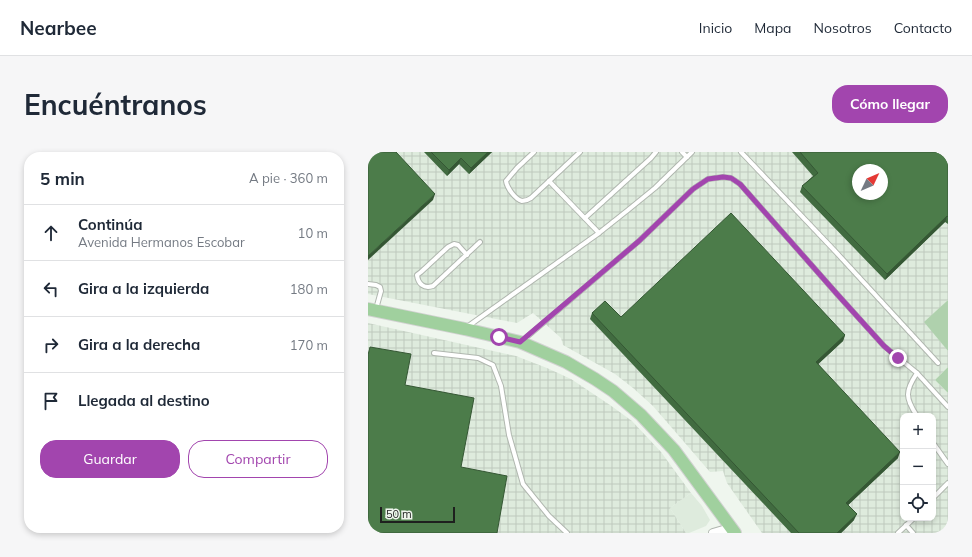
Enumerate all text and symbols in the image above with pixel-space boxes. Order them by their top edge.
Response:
text: Nearbee [20,16,97,40]
text: Inicio [699,19,732,37]
text: Mapa [754,19,792,37]
text: Nosotros [814,19,872,37]
text: Contacto [894,19,952,37]
button: Cómo llegar [832,85,948,123]
text: Encuéntranos [24,87,207,122]
north arrow [852,164,888,200]
text: 5 min [40,168,85,189]
text: A pie · 360 m [249,170,328,186]
text: Continúa [78,215,143,234]
icon: ahead [40,222,62,244]
text: 10 m [298,225,328,241]
text: Avenida Hermanos Escobar [78,234,245,250]
icon: left [40,278,62,300]
text: Gira a la izquierda [78,279,209,298]
text: 180 m [290,281,328,297]
route start [490,328,508,346]
icon: right [40,334,62,356]
text: Gira a la derecha [78,335,200,354]
text: 170 m [290,337,328,353]
route end [889,349,907,367]
icon: arrive [40,390,62,412]
text: Llegada al destino [78,391,210,410]
map controls [900,413,936,521]
button: + [900,413,936,449]
button: Guardar [40,440,180,478]
button: Compartir [188,440,328,478]
button: − [900,449,936,485]
button: locate [900,485,936,521]
scale bar [380,505,455,524]
text: 50 m [386,507,412,521]

